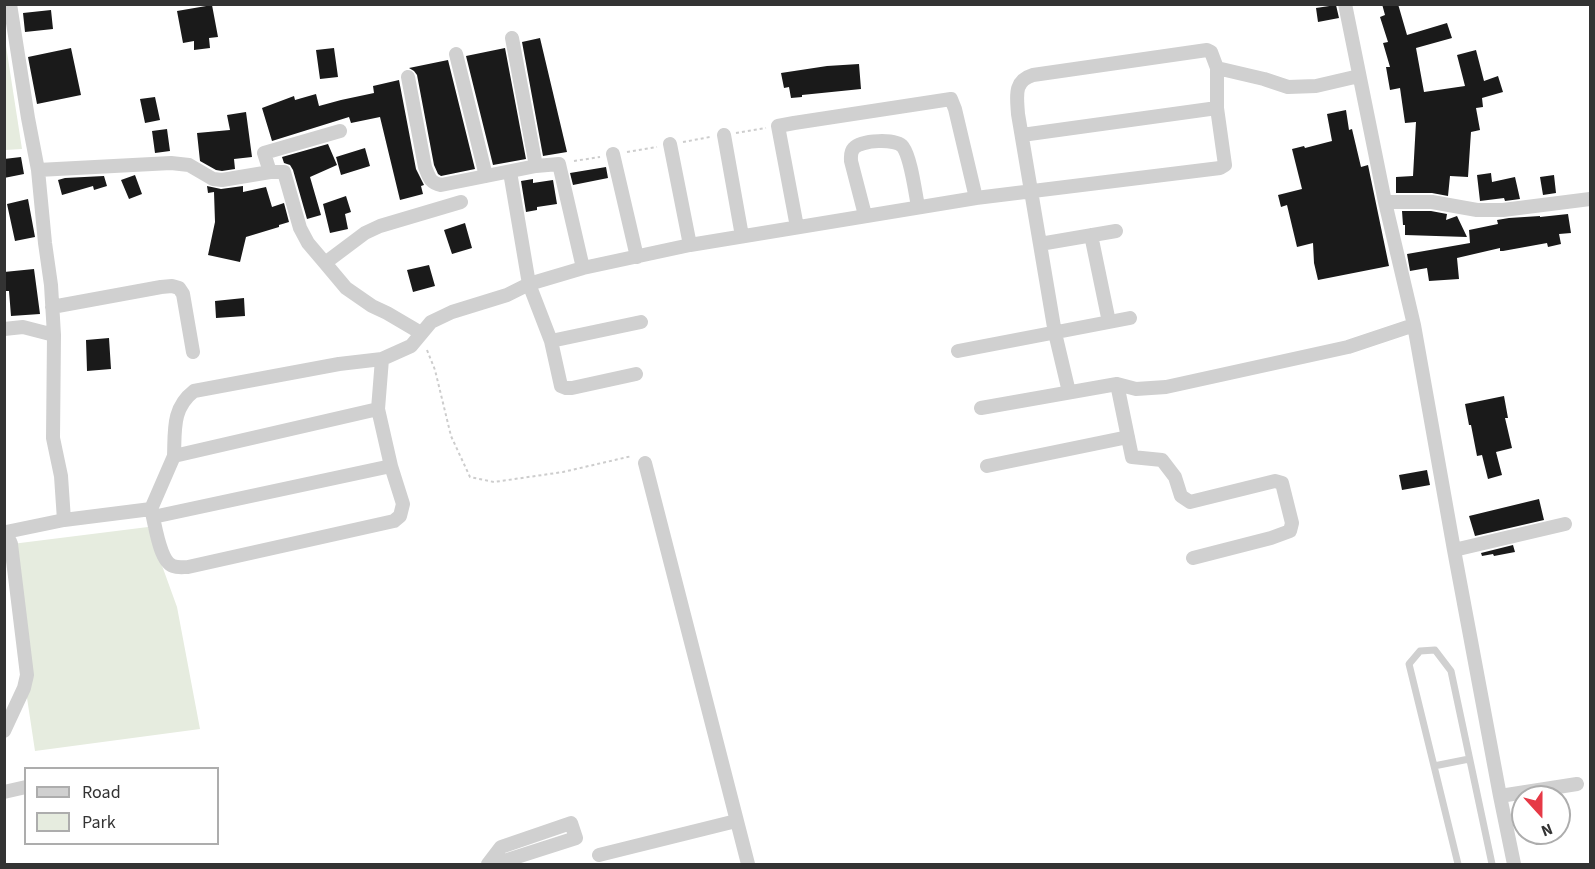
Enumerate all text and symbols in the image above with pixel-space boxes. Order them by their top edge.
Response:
legend [24,767,219,845]
text: Road [82,780,121,805]
north arrow [1511,785,1571,845]
text: Park [82,810,116,835]
text: N [1538,818,1556,842]

